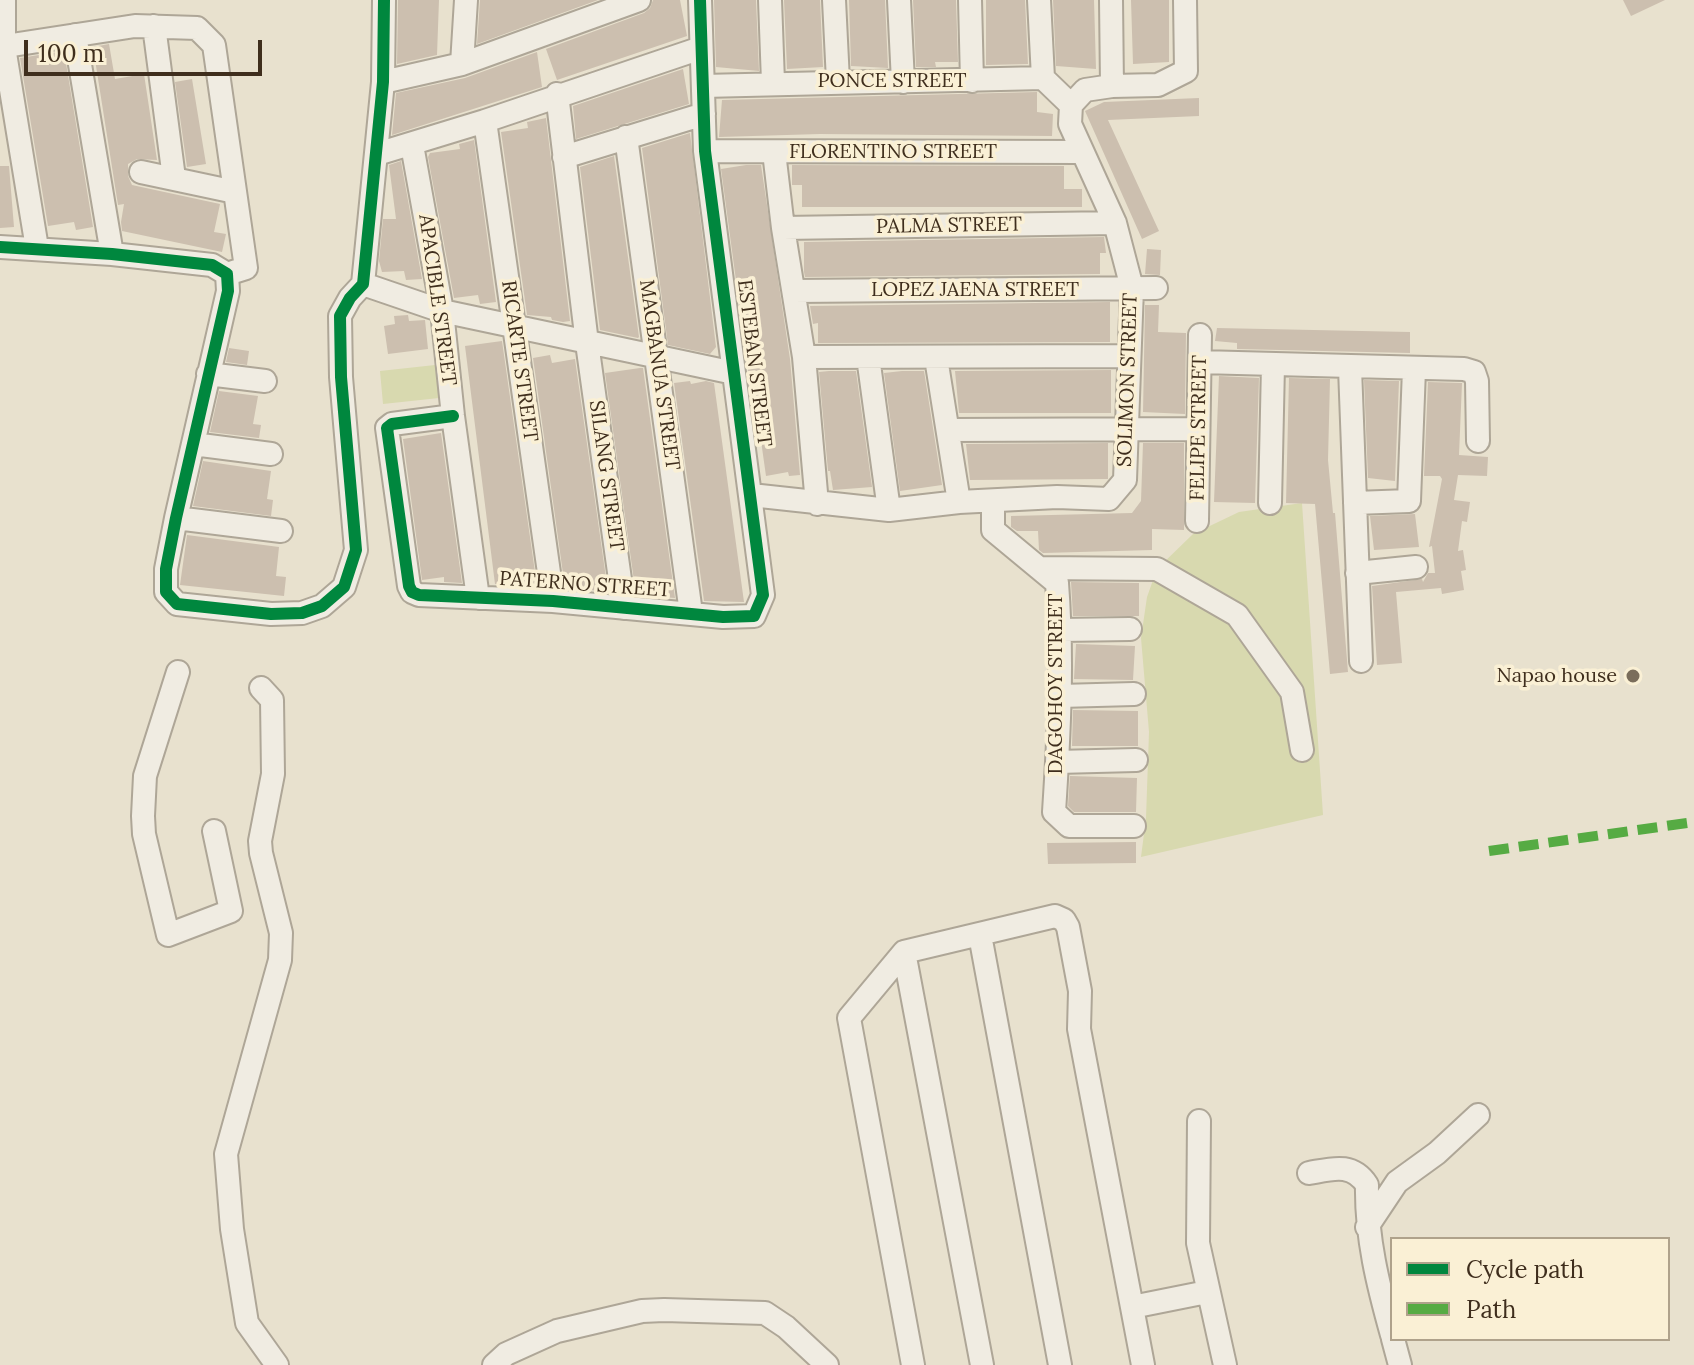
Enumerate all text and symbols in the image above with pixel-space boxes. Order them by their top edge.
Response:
scale bar [28,24,266,74]
text: 100 m [38,38,104,69]
street label: PONCE STREET [817,69,967,93]
street label: FLORENTINO STREET [789,140,997,164]
street label: APACIBLE STREET [413,213,461,387]
street label: PALMA STREET [876,213,1022,239]
street label: MAGBANUA STREET [634,278,684,472]
street label: ESTEBAN STREET [732,278,776,448]
street label: LOPEZ JAENA STREET [871,278,1079,302]
street label: RICARTE STREET [496,279,542,443]
street label: SOLIMON STREET [1113,293,1143,467]
street label: FELIPE STREET [1186,355,1212,501]
street label: SILANG STREET [584,399,628,553]
street label: PATERNO STREET [498,567,672,603]
street label: DAGOHOY STREET [1044,594,1068,774]
place label: Napao house [1497,664,1617,688]
marker: Napao house [1624,667,1642,685]
legend [1390,1237,1670,1341]
text: Cycle path [1466,1254,1584,1285]
text: Path [1466,1294,1516,1325]

